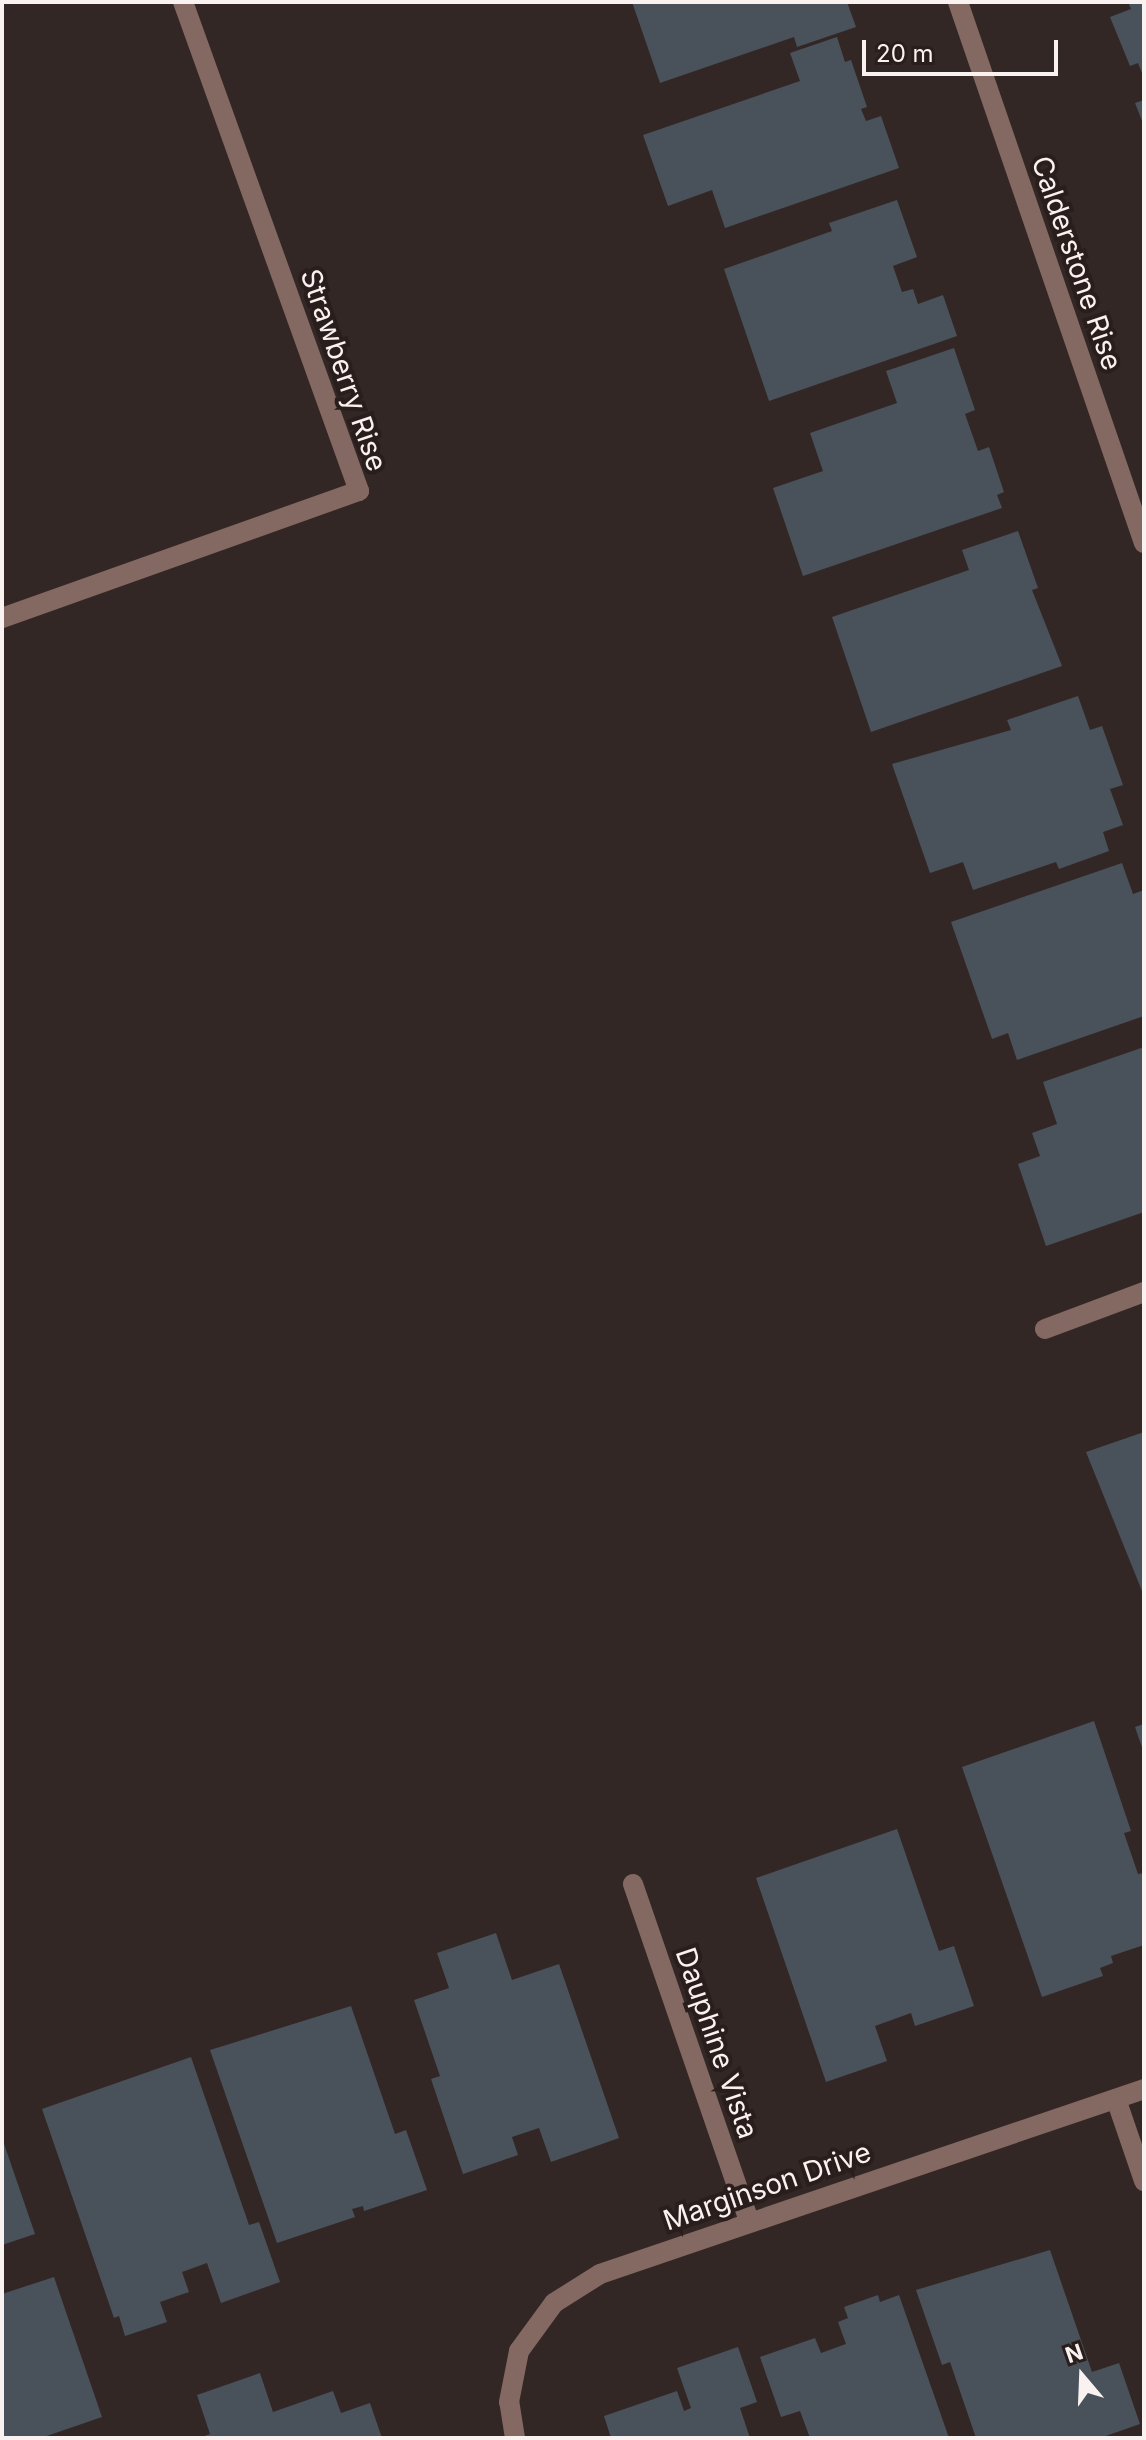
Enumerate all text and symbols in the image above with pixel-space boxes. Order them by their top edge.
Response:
scale bar [866,24,1062,74]
text: 20 m [876,39,934,68]
street label: Calderstone Rise [1025,152,1129,374]
street label: Strawberry Rise [294,265,394,475]
street label: Dauphine Vista [669,1943,765,2143]
street label: Marginson Drive [659,2135,875,2237]
north arrow [1042,2336,1122,2416]
text: N [1062,2338,1086,2368]

